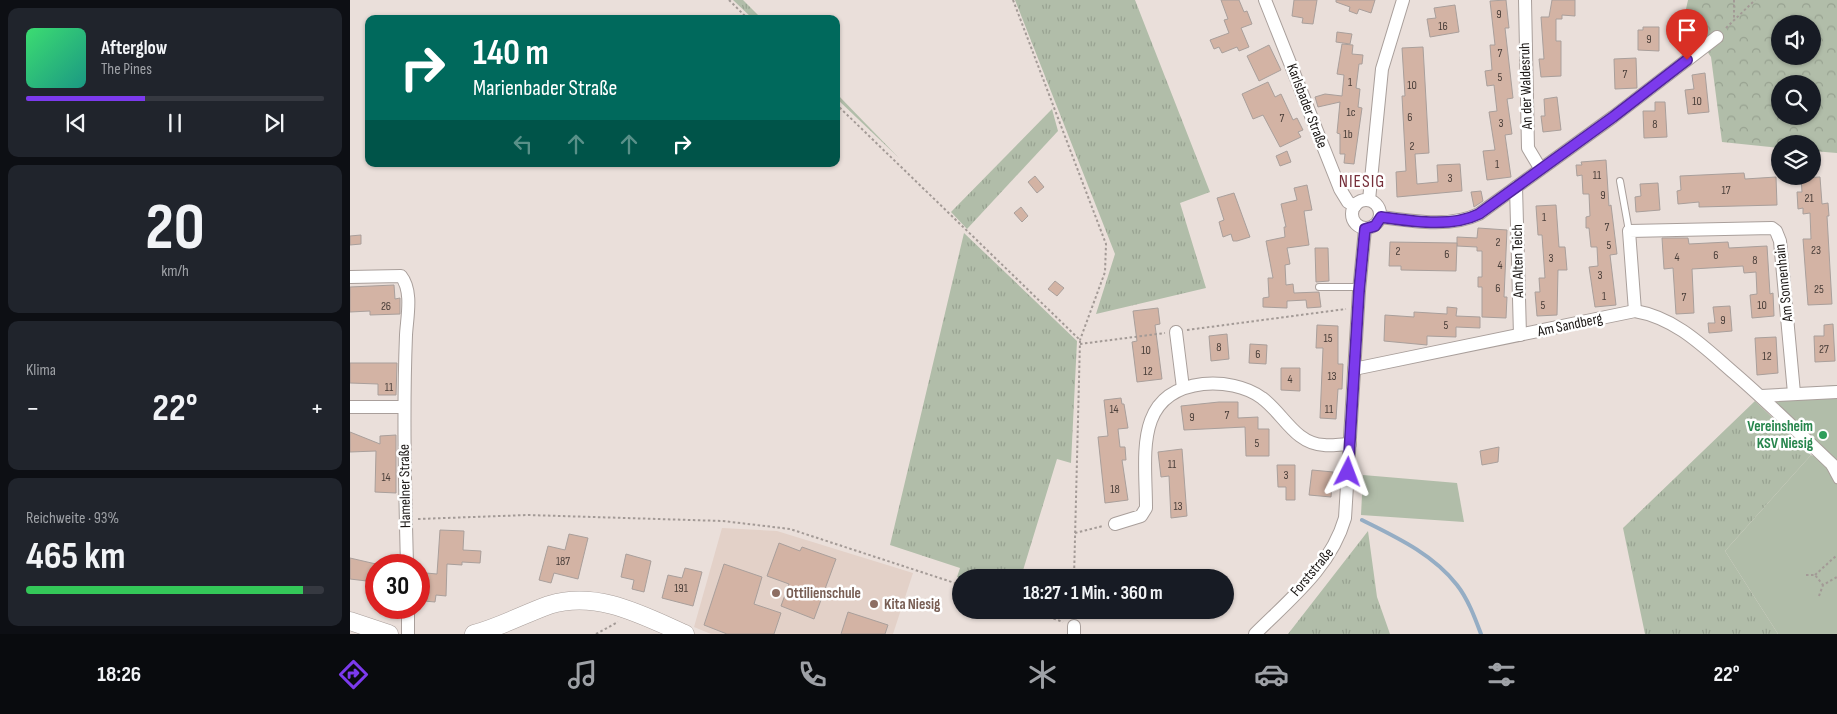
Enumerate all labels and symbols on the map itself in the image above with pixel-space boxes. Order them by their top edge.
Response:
house number: 9 [1496,7,1502,22]
pin [1666,9,1708,60]
house number: 16 [1438,19,1448,34]
house number: 9 [1646,32,1652,47]
street label: An der Waldesruh [1515,42,1537,131]
house number: 7 [1498,46,1503,61]
street label: Karlsbader Straße [1282,61,1332,151]
house number: 7 [1623,67,1628,82]
house number: 5 [1498,70,1503,85]
house number: 1 [1348,75,1353,90]
house number: 10 [1407,78,1417,93]
house number: 10 [1692,94,1702,109]
house number: 1c [1346,105,1356,120]
house number: 6 [1407,110,1413,125]
house number: 7 [1280,111,1285,126]
house number: 3 [1498,116,1504,131]
house number: 8 [1652,117,1658,132]
house number: 1b [1343,127,1353,142]
house number: 2 [1410,139,1415,154]
house number: 1 [1495,157,1500,172]
house number: 11 [1593,168,1602,183]
district label: NIESIG [1339,171,1385,192]
house number: 3 [1447,171,1453,186]
house number: 17 [1722,183,1731,198]
house number: 9 [1600,188,1606,203]
house number: 21 [1804,191,1814,206]
house number: 1 [1542,210,1547,225]
house number: 7 [1605,220,1610,235]
street label: Am Alten Teich [1508,224,1528,299]
house number: 2 [1496,235,1501,250]
house number: 5 [1607,238,1612,253]
street label: Am Sonnenhain [1770,243,1798,324]
house number: 23 [1811,243,1821,258]
house number: 2 [1396,244,1401,259]
house number: 6 [1444,247,1450,262]
house number: 6 [1713,248,1719,263]
house number: 4 [1674,250,1680,265]
house number: 3 [1548,251,1554,266]
house number: 8 [1752,253,1758,268]
house number: 4 [1497,258,1503,273]
house number: 3 [1597,268,1603,283]
house number: 6 [1495,281,1501,296]
house number: 25 [1814,282,1824,297]
house number: 1 [1602,289,1607,304]
house number: 7 [1682,290,1687,305]
house number: 5 [1541,298,1546,313]
house number: 10 [1757,298,1767,313]
house number: 26 [381,299,391,314]
street label: Am Sandberg [1535,309,1604,341]
house number: 9 [1720,313,1726,328]
house number: 5 [1444,318,1449,333]
house number: 15 [1323,331,1333,346]
house number: 8 [1216,340,1222,355]
house number: 27 [1819,342,1829,357]
house number: 10 [1141,343,1151,358]
house number: 6 [1255,347,1261,362]
house number: 12 [1762,349,1772,364]
house number: 12 [1143,364,1153,379]
house number: 13 [1327,369,1337,384]
house number: 4 [1287,372,1293,387]
house number: 11 [385,380,394,395]
house number: 14 [1109,402,1119,417]
house number: 11 [1325,402,1334,417]
house number: 7 [1225,408,1230,423]
house number: 9 [1189,410,1195,425]
place label: Vereinsheim KSV Niesig [1747,417,1814,453]
marker: Vereinsheim KSV Niesig [1817,429,1829,441]
house number: 5 [1255,436,1260,451]
street label: Hamelner Straße [395,444,415,528]
position arrow [1321,445,1373,497]
house number: 11 [1168,457,1177,472]
house number: 3 [1283,468,1289,483]
house number: 14 [381,470,391,485]
house number: 18 [1110,482,1120,497]
house number: 13 [1173,499,1183,514]
street label: Forststraße [1286,544,1338,600]
speed limit sign: 30 [365,554,430,619]
house number: 187 [556,554,570,569]
house number: 191 [674,581,689,596]
place label: Ottilienschule [786,584,861,603]
marker: Ottilienschule [770,587,782,599]
place label: Kita Niesig [884,595,941,614]
marker: Kita Niesig [868,598,880,610]

